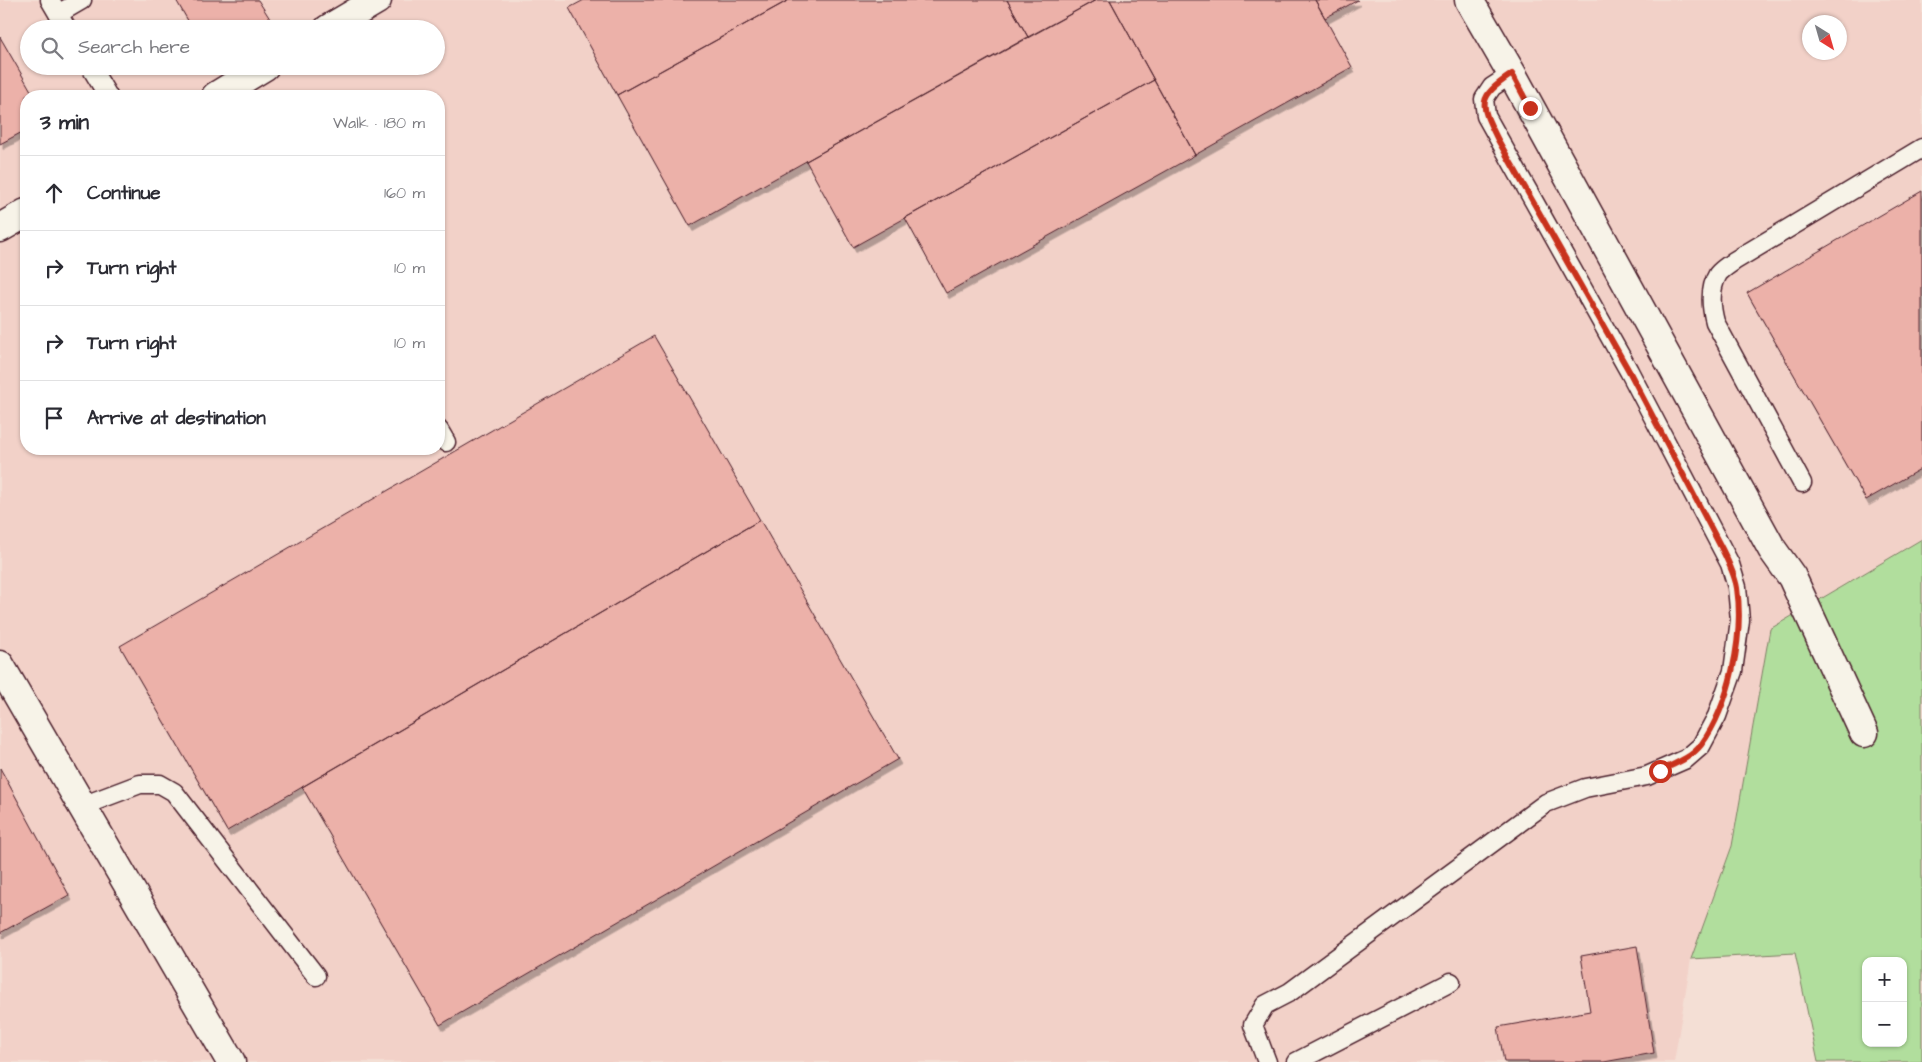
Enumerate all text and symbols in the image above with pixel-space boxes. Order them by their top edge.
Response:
north arrow [1802,15,1847,60]
search box [20,20,445,75]
icon: search [38,34,66,62]
text: Search here [78,34,190,61]
route end [1519,97,1542,120]
text: 3 min [40,108,89,137]
text: Walk · 180 m [333,112,425,134]
icon: ahead [40,179,68,207]
text: Continue [87,180,161,207]
text: 160 m [384,182,425,204]
icon: right [40,254,68,282]
text: Turn right [87,255,176,282]
text: 10 m [394,257,425,279]
icon: right [40,329,68,357]
text: Turn right [87,330,176,357]
text: 10 m [394,332,425,354]
icon: arrive [40,404,68,432]
text: Arrive at destination [87,405,266,432]
route start [1649,760,1672,783]
map controls [1862,957,1907,1047]
button: + [1862,957,1907,1002]
button: − [1862,1002,1907,1047]

